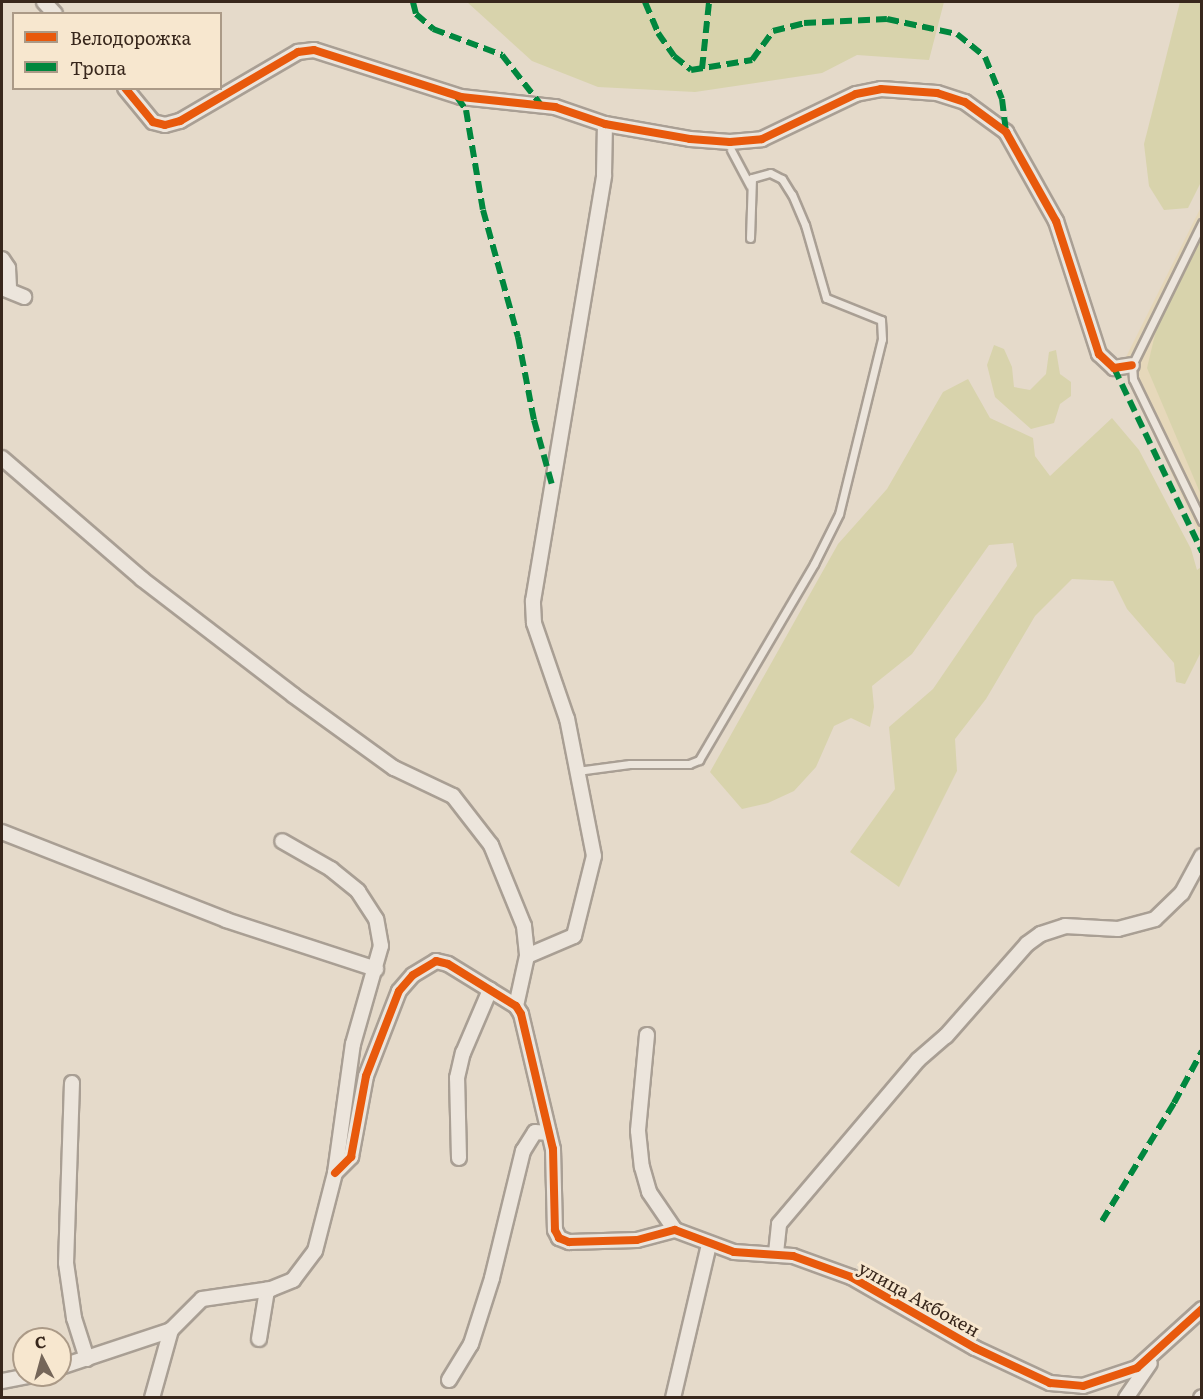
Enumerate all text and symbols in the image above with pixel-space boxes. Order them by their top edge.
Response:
legend [12,12,222,90]
text: Велодорожка [70,24,191,51]
text: Тропа [70,54,126,81]
street label: улица Акбокен [855,1257,983,1341]
north arrow [12,1327,72,1387]
text: С [33,1329,47,1354]

